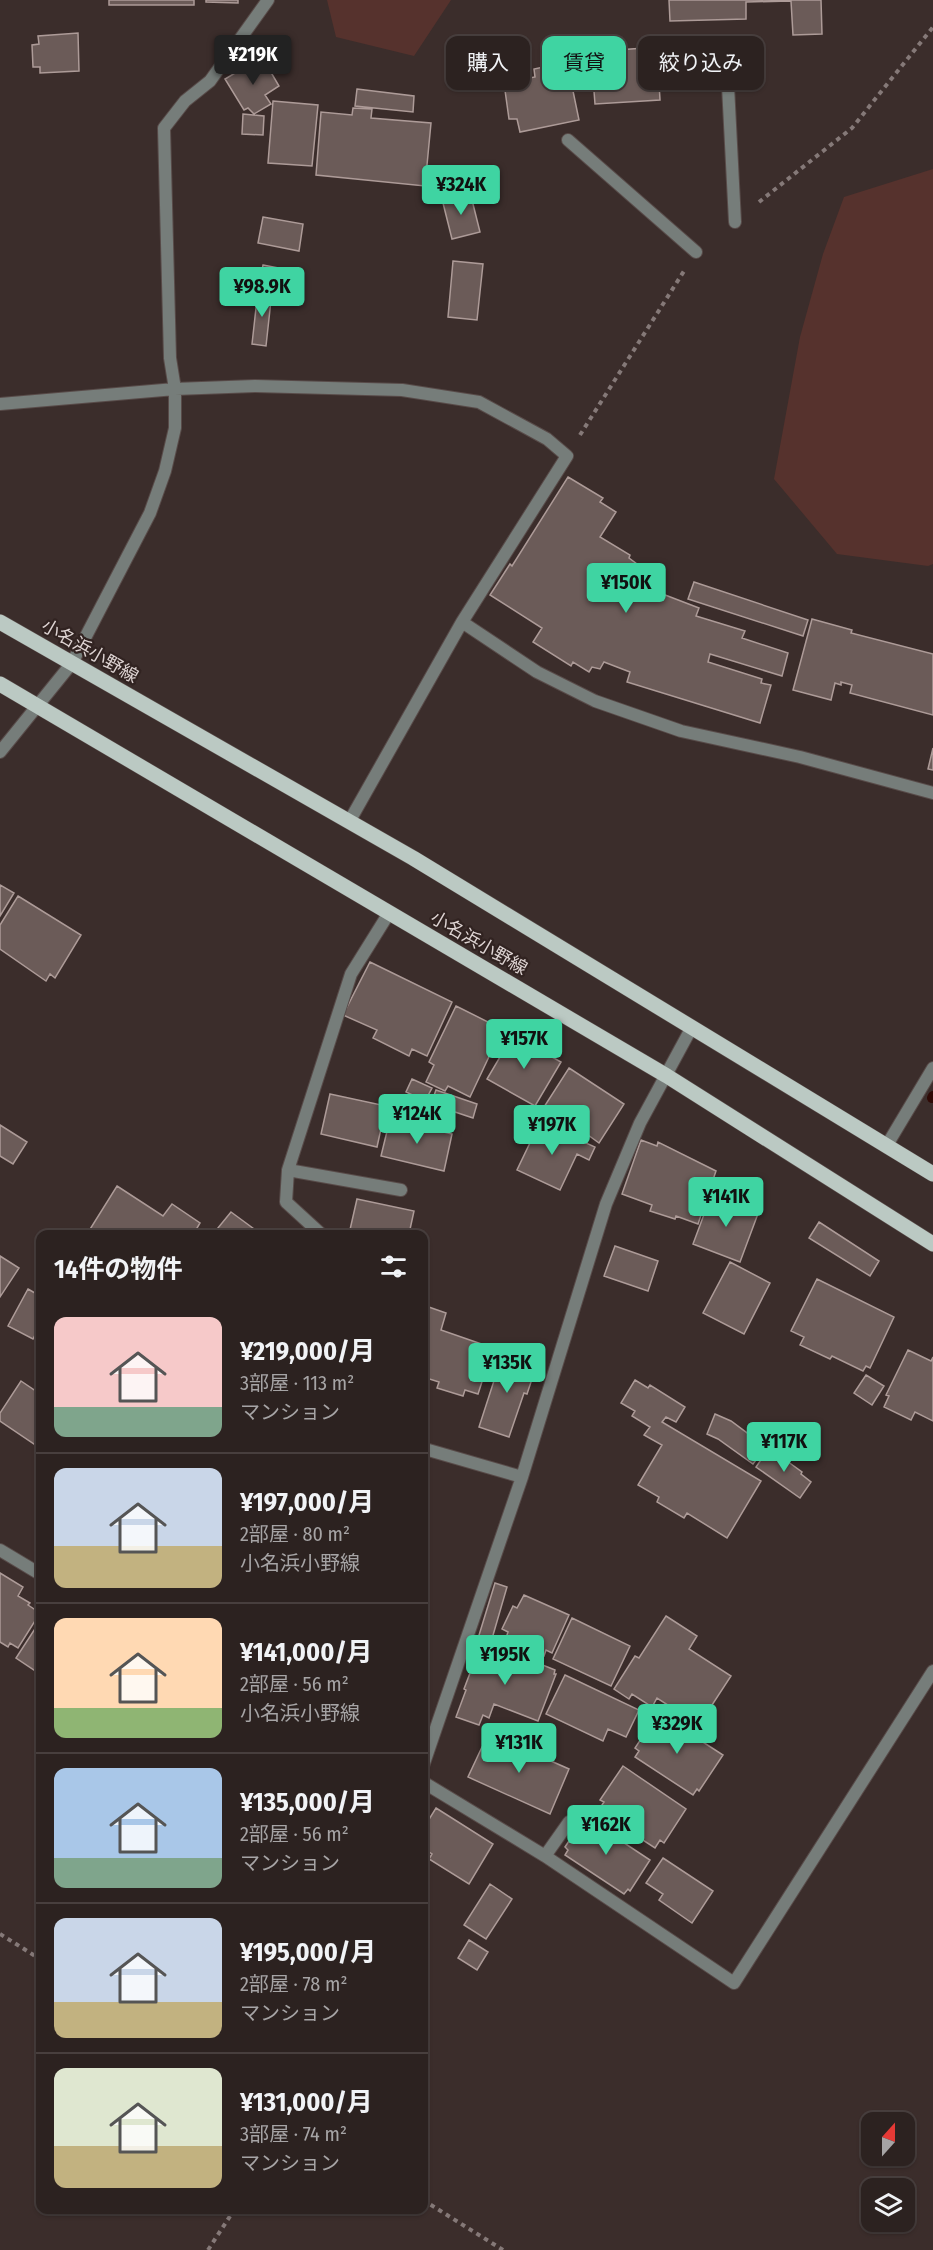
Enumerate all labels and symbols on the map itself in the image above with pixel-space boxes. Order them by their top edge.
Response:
pin: ¥219K [211,35,295,86]
pin: ¥324K [419,165,503,216]
pin: ¥98.9K [213,267,311,318]
pin: ¥150K [584,563,668,614]
street label: 小名浜小野線 [38,614,142,688]
street label: 小名浜小野線 [427,906,531,980]
pin: ¥157K [482,1019,566,1070]
pin: ¥124K [375,1094,459,1145]
pin: ¥197K [510,1105,594,1156]
pin: ¥141K [684,1177,768,1228]
pin: ¥135K [465,1343,549,1394]
pin: ¥117K [742,1422,826,1473]
pin: ¥195K [463,1635,547,1686]
pin: ¥329K [635,1704,719,1755]
pin: ¥131K [477,1723,561,1774]
pin: ¥162K [564,1805,648,1856]
north arrow [861,2112,915,2166]

